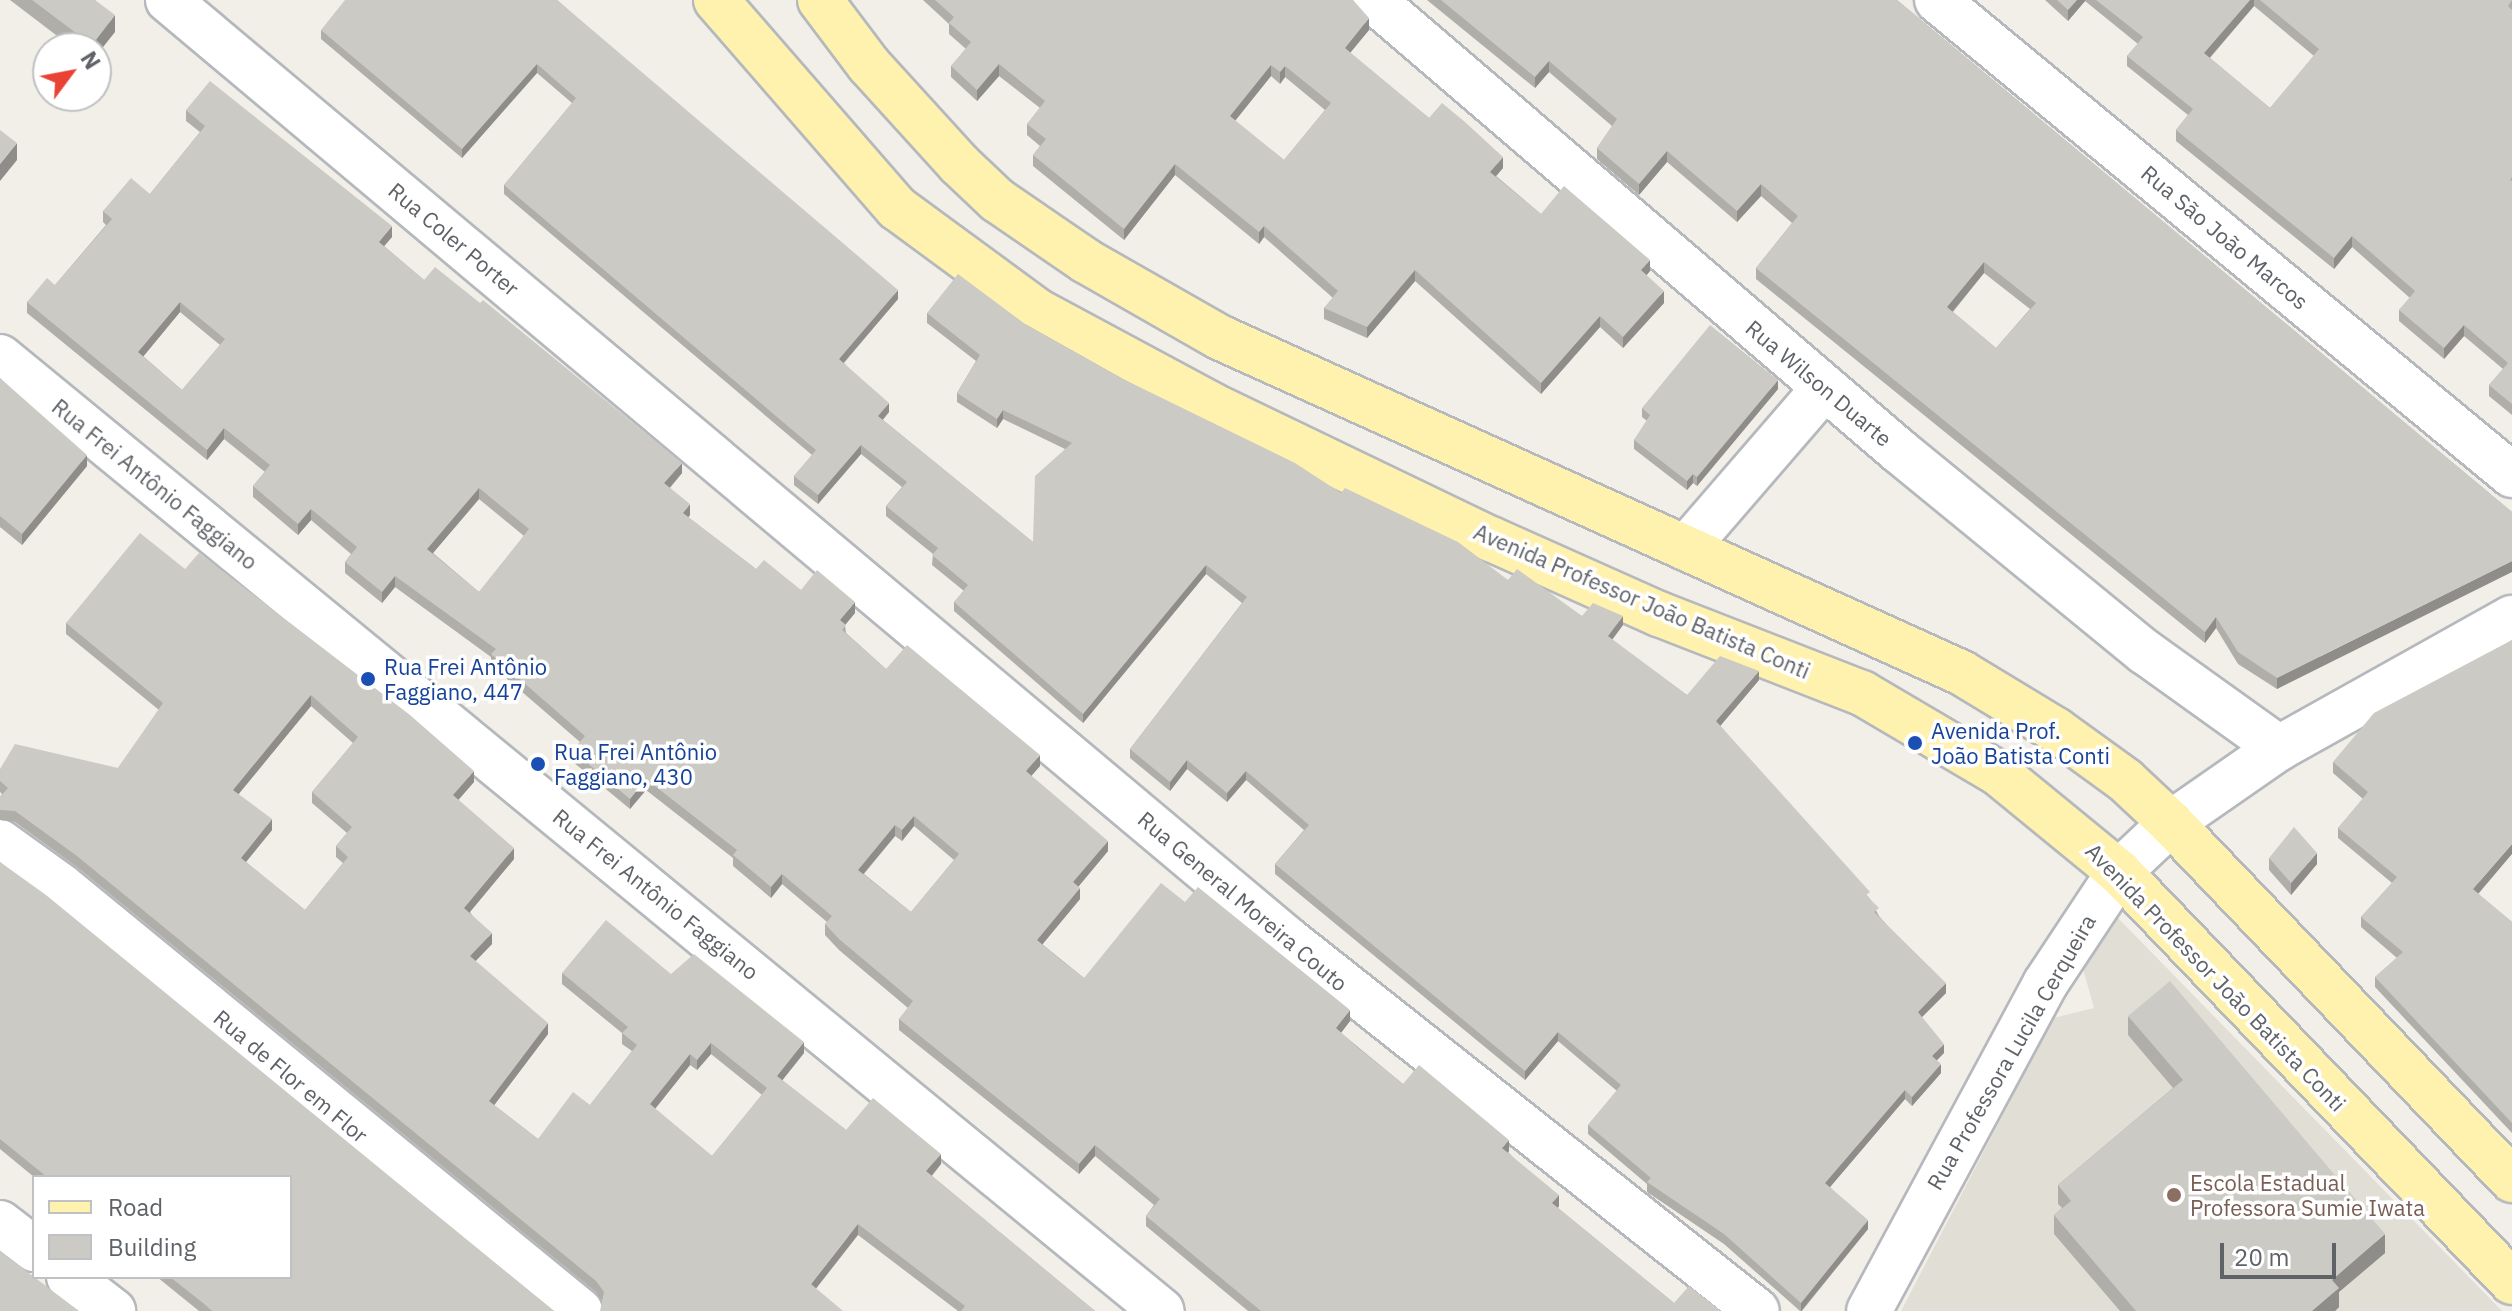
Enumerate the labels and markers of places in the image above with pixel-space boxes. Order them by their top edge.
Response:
place label: Rua Frei Antônio Faggiano, 447 [384,653,547,704]
marker: Rua Frei Antônio Faggiano, 447 [359,670,377,688]
place label: Avenida Prof. João Batista Conti [1931,717,2110,768]
marker: Avenida Prof. João Batista Conti [1906,734,1924,752]
place label: Rua Frei Antônio Faggiano, 430 [554,738,717,790]
marker: Rua Frei Antônio Faggiano, 430 [529,755,547,773]
place label: Escola Estadual Professora Sumie Iwata [2190,1169,2425,1220]
marker: Escola Estadual Professora Sumie Iwata [2165,1186,2183,1204]

